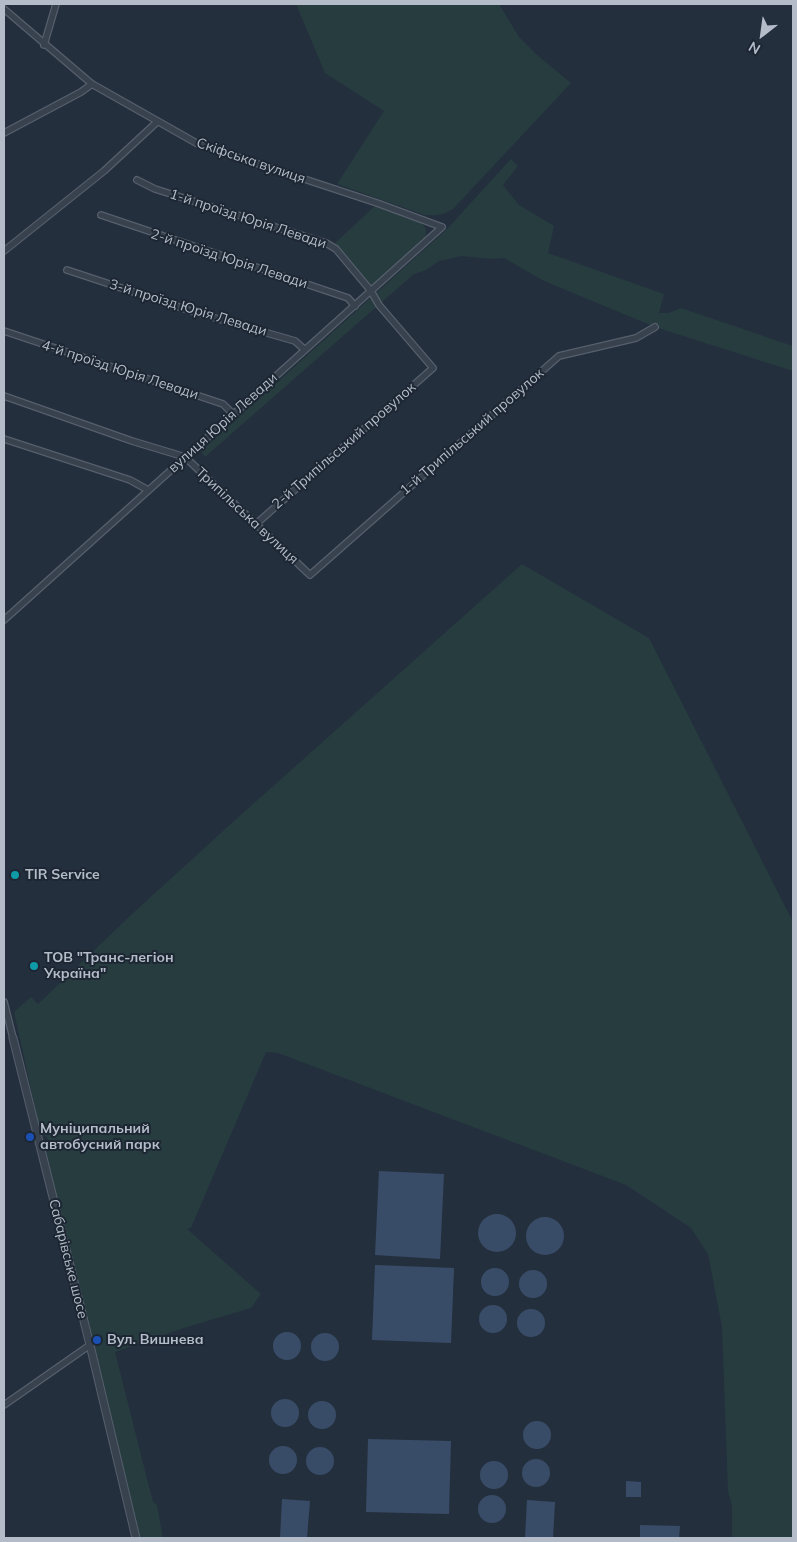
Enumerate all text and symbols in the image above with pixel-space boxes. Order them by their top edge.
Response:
north arrow [737,10,787,60]
text: N [745,38,764,58]
street label: Скіфська вулиця [194,134,308,188]
street label: 1-й проїзд Юрія Левади [168,186,328,252]
street label: 2-й проїзд Юрія Левади [149,226,309,292]
street label: 3-й проїзд Юрія Левади [107,276,269,340]
street label: 4-й проїзд Юрія Левади [40,337,200,403]
street label: 1-й Трипільський провулок [397,365,547,499]
street label: вулиця Юрія Левади [165,370,281,476]
street label: 2-й Трипільський провулок [269,379,419,513]
street label: Трипільська вулиця [192,464,302,568]
place label: TIR Service [25,867,100,883]
marker: TIR Service [9,869,21,881]
place label: ТОВ "Транс-легіон Україна" [44,950,174,982]
marker: ТОВ "Транс-легіон Україна" [28,960,40,972]
place label: Муніципальний автобусний парк [40,1121,160,1154]
marker: Муніципальний автобусний парк [24,1131,36,1143]
street label: Сабарівське шосе [45,1197,91,1321]
place label: Вул. Вишнева [107,1332,204,1348]
marker: Вул. Вишнева [91,1334,103,1346]

